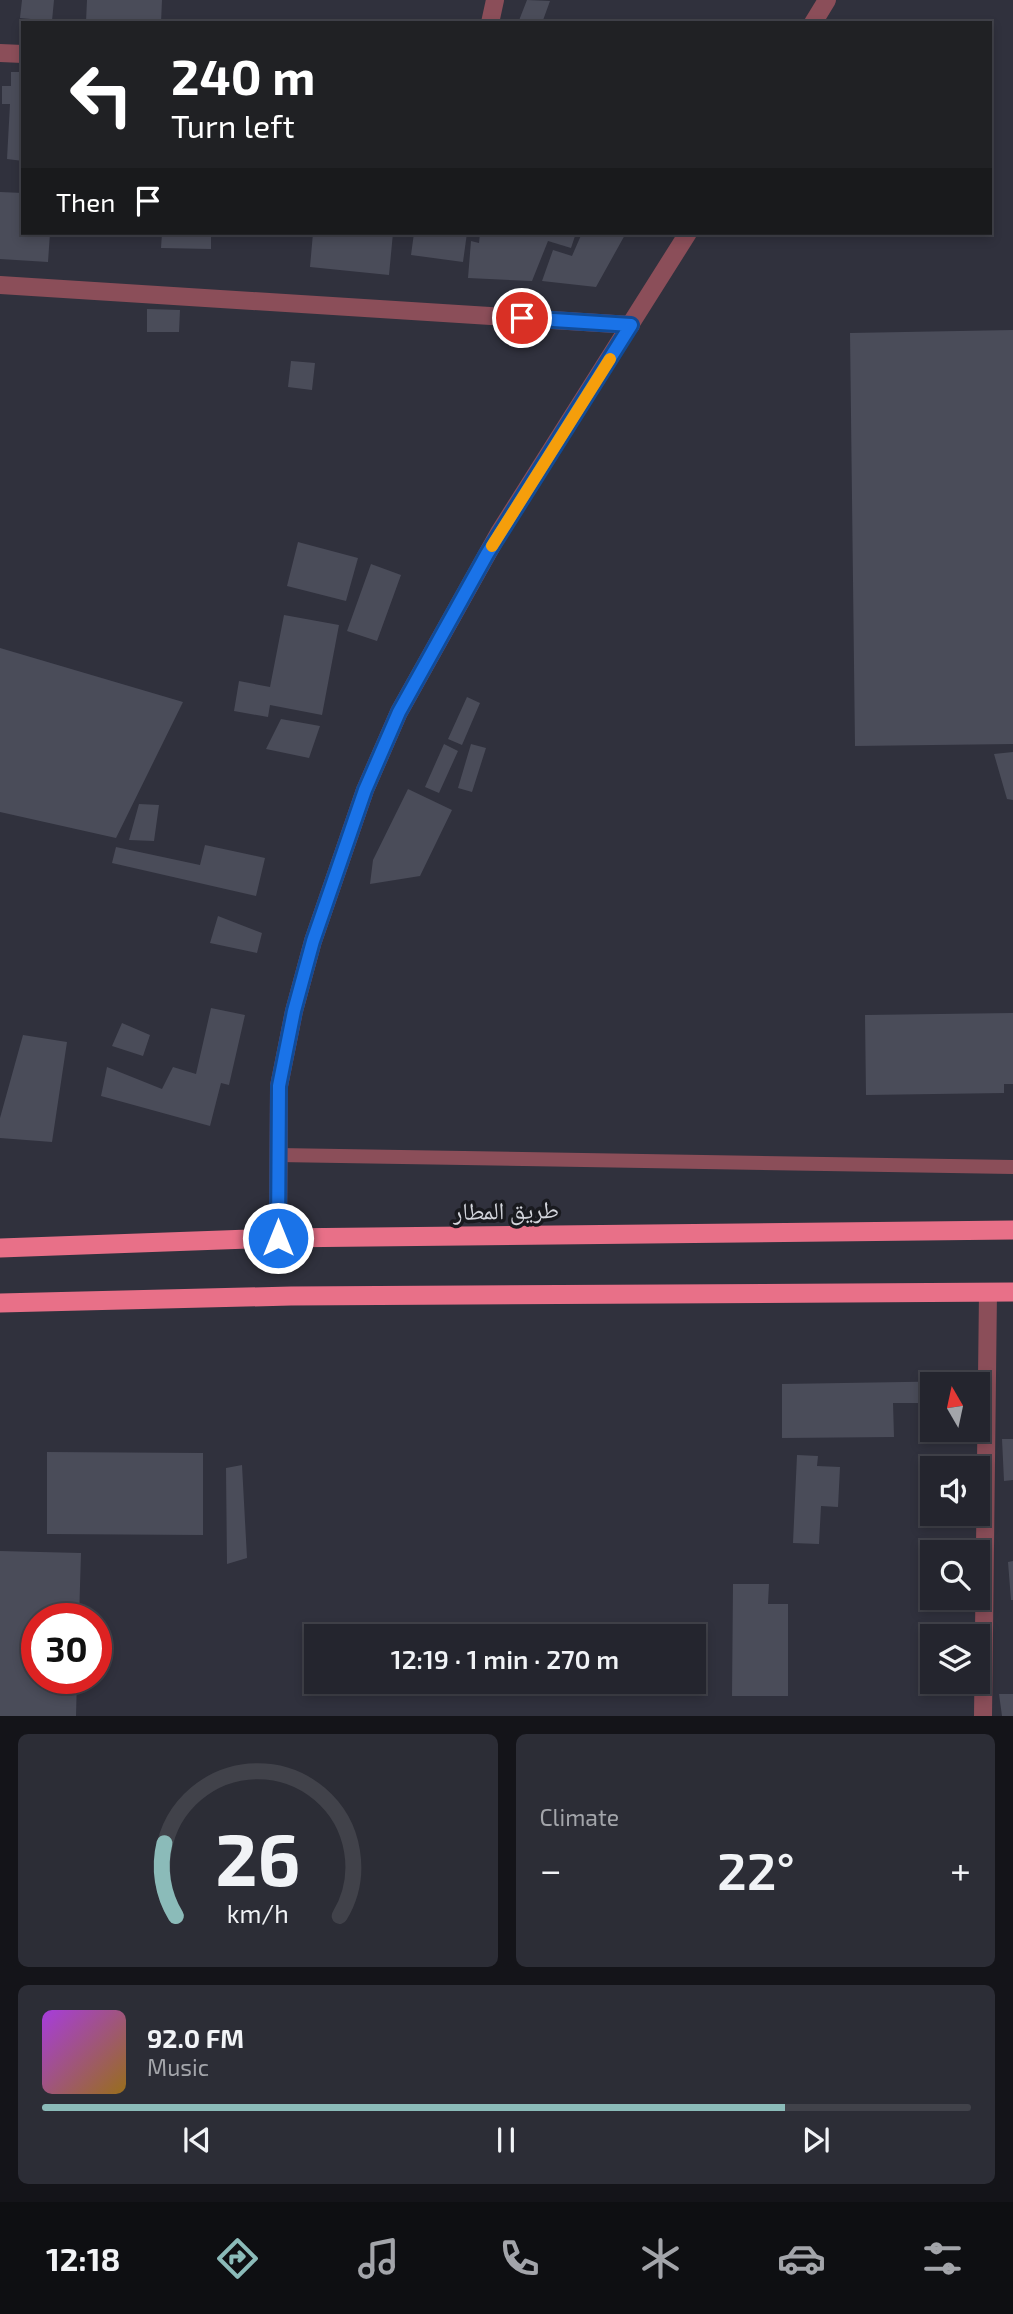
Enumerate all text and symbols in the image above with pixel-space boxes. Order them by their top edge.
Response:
text: 240 m [171,46,315,105]
icon: left [56,49,147,140]
text: Turn left [171,106,295,144]
icon: arrive [129,182,167,220]
text: Then [56,186,115,217]
pin [492,288,552,348]
icon: arrive [503,299,541,337]
street label: طريق المطار [452,1194,559,1226]
position arrow [241,1201,315,1275]
north arrow [920,1372,990,1442]
map controls [920,1372,990,1694]
button: sound [920,1456,990,1526]
button: search [920,1540,990,1610]
speed limit sign: 30 [21,1603,112,1694]
button: layers [920,1624,990,1694]
text: 12:19 · 1 min · 270 m [391,1643,619,1674]
text: Climate [540,1803,619,1831]
text: 26 [215,1814,300,1902]
text: 22° [717,1838,795,1900]
text: − [540,1846,562,1892]
text: + [950,1846,971,1892]
text: km/h [227,1898,289,1928]
text: 92.0 FM [147,2022,244,2053]
text: Music [147,2053,209,2081]
icon: previous [178,2121,216,2159]
icon: pause [487,2121,525,2159]
icon: next [797,2121,835,2159]
icon: directions [213,2234,262,2283]
icon: music [354,2234,403,2283]
icon: phone [495,2234,544,2283]
icon: climate [636,2234,685,2283]
icon: car [777,2234,826,2283]
icon: filters [918,2234,967,2283]
text: 12:18 [46,2239,120,2277]

